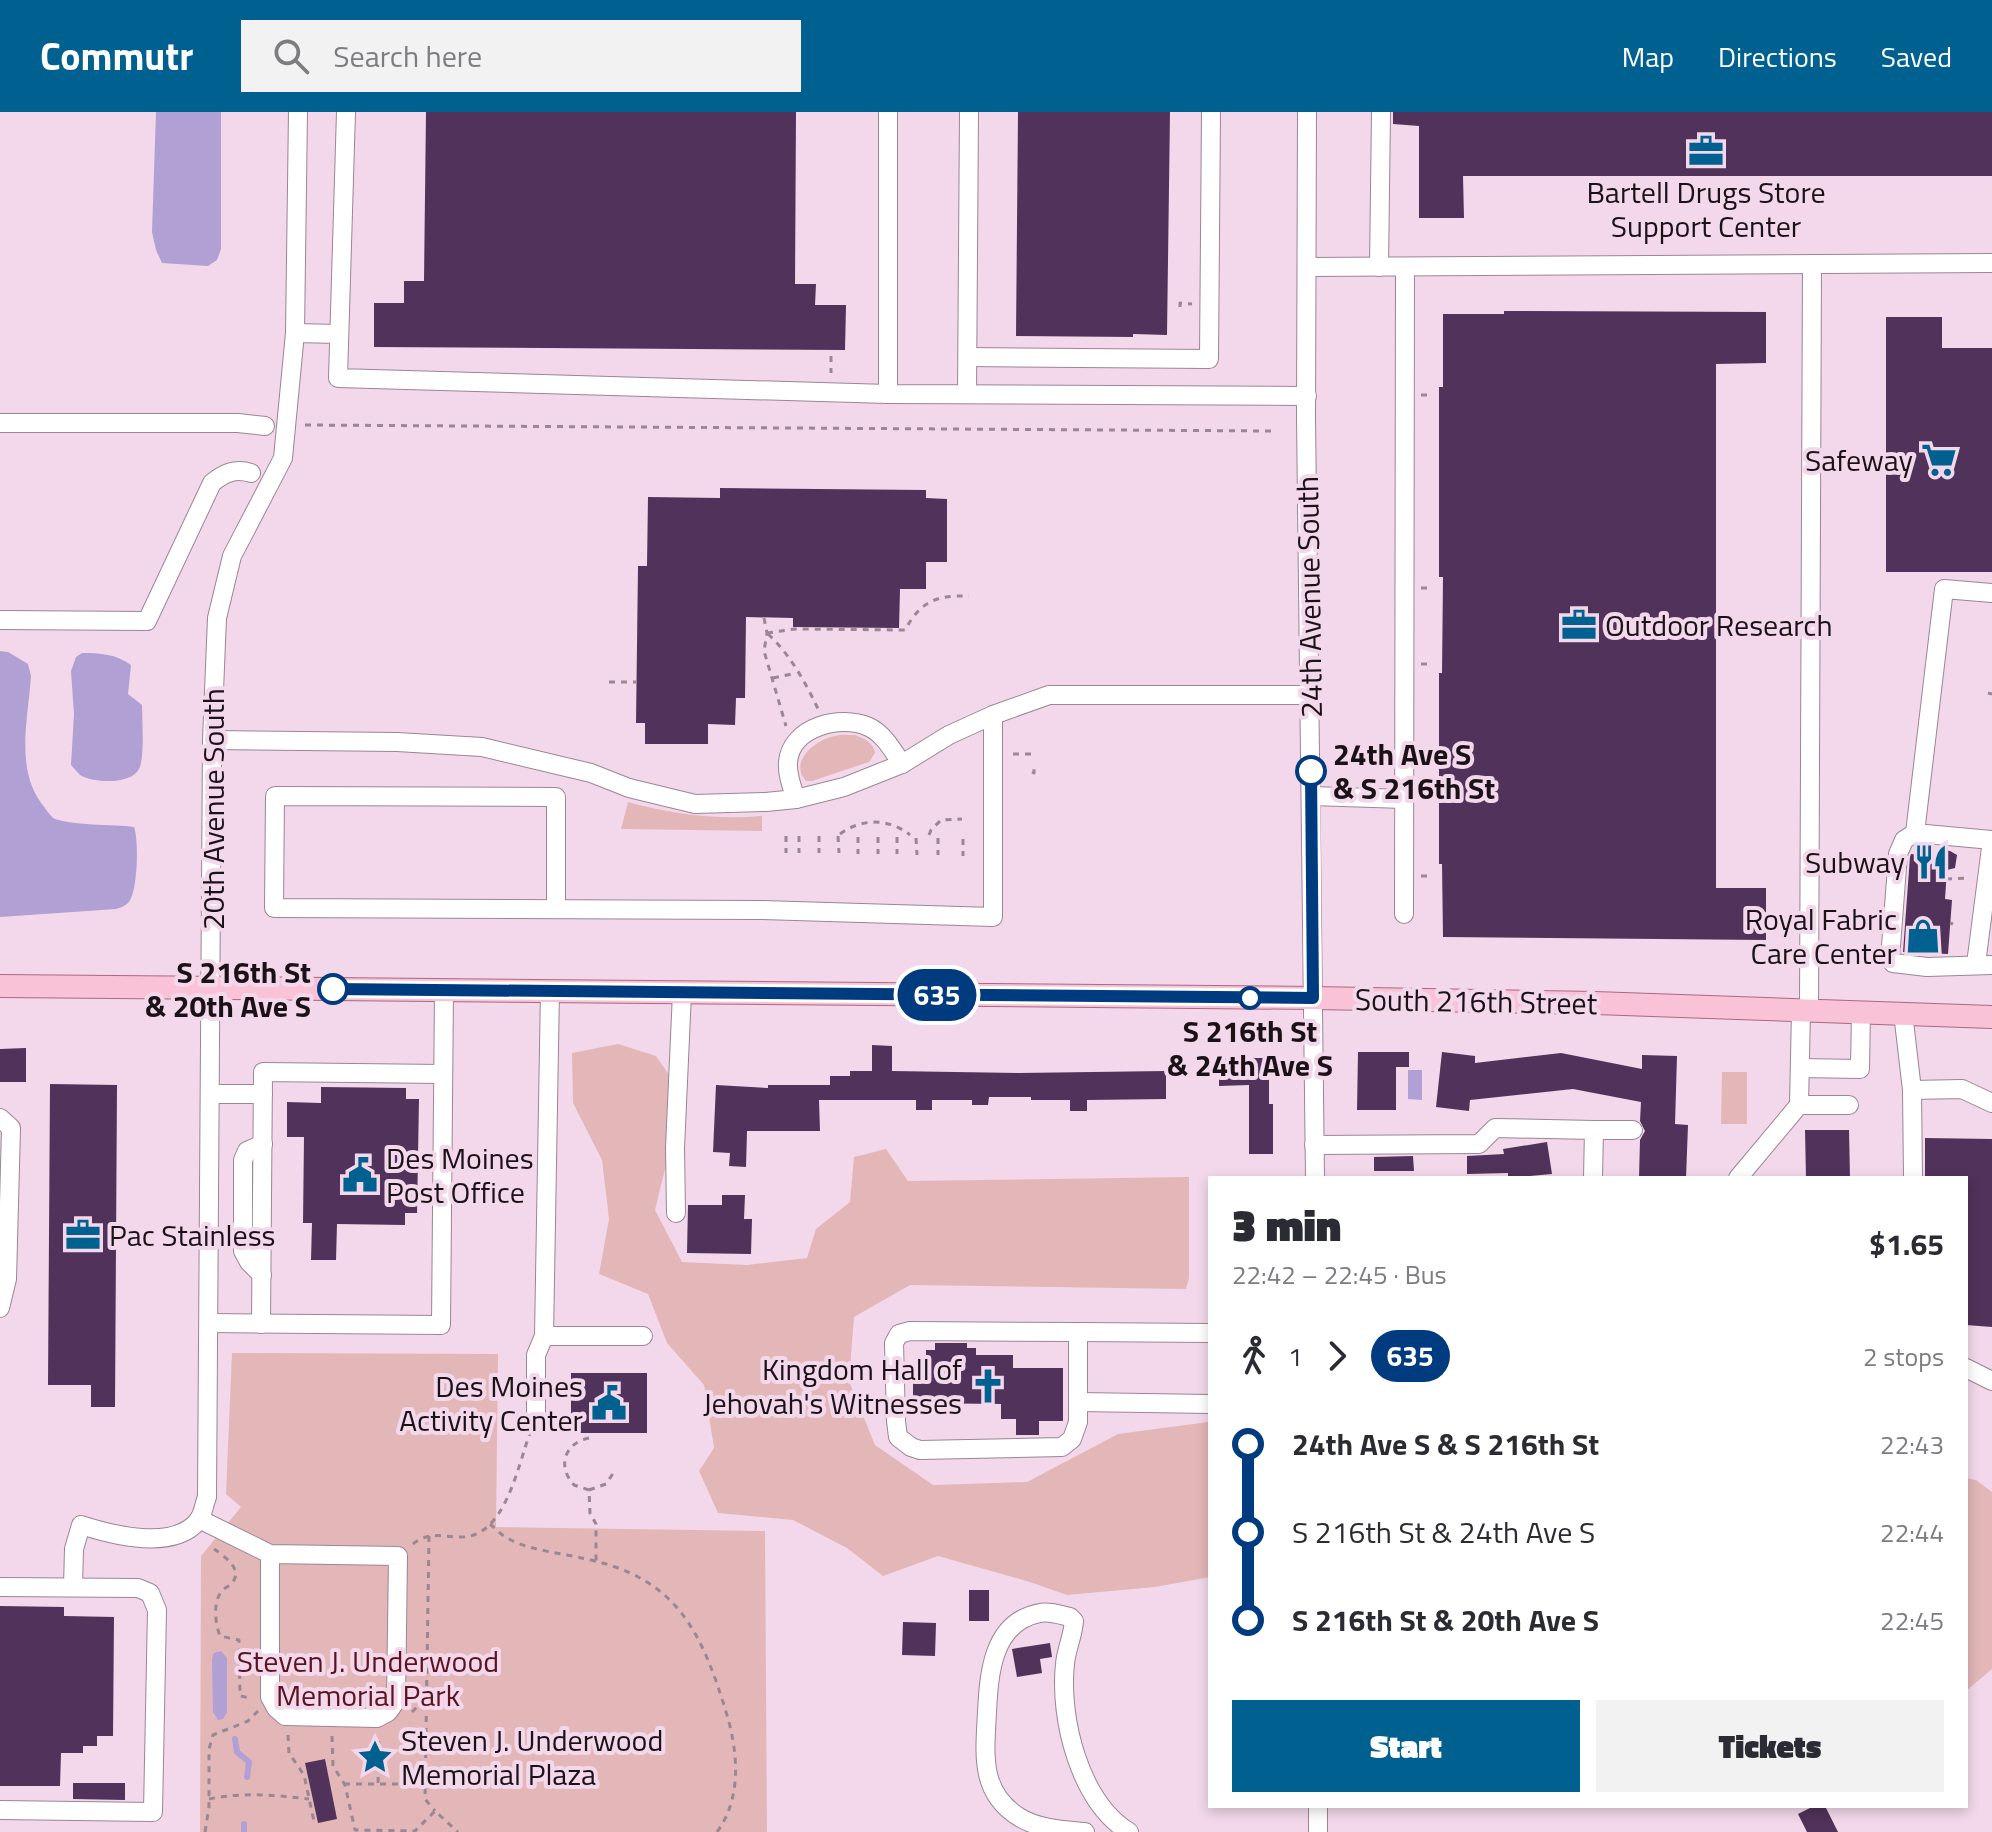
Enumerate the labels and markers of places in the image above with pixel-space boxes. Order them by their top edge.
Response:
office icon: Bartell Drugs Store Support Center [1687,132,1725,170]
place label: Bartell Drugs Store Support Center [1586,169,1826,249]
place label: Safeway [1805,437,1913,483]
supermarket icon: Safeway [1920,441,1958,479]
place label: Outdoor Research [1605,602,1833,648]
office icon: Outdoor Research [1560,606,1598,644]
place label: 24th Ave S & S 216th St [1333,731,1495,811]
marker: 24th Ave S & S 216th St [1296,756,1326,786]
place label: Subway [1805,839,1905,885]
restaurant icon: Subway [1912,843,1950,881]
place label: Royal Fabric Care Center [1745,896,1897,976]
shop icon: Royal Fabric Care Center [1904,917,1942,955]
place label: S 216th St & 20th Ave S [145,949,311,1029]
marker: S 216th St & 20th Ave S [318,974,348,1004]
marker: S 216th St & 24th Ave S [1239,987,1261,1009]
place label: S 216th St & 24th Ave S [1167,1008,1333,1088]
place label: Des Moines Post Office [386,1135,534,1215]
public building icon: Des Moines Post Office [341,1156,379,1194]
place label: Pac Stainless [109,1212,276,1258]
office icon: Pac Stainless [64,1216,102,1254]
place label: Kingdom Hall of Jehovah's Witnesses [703,1346,962,1426]
place label: Des Moines Activity Center [399,1363,583,1443]
church icon: Kingdom Hall of Jehovah's Witnesses [969,1367,1007,1405]
public building icon: Des Moines Activity Center [590,1384,628,1422]
place label: Steven J. Underwood Memorial Plaza [401,1717,663,1797]
place icon: Steven J. Underwood Memorial Plaza [356,1738,394,1776]

